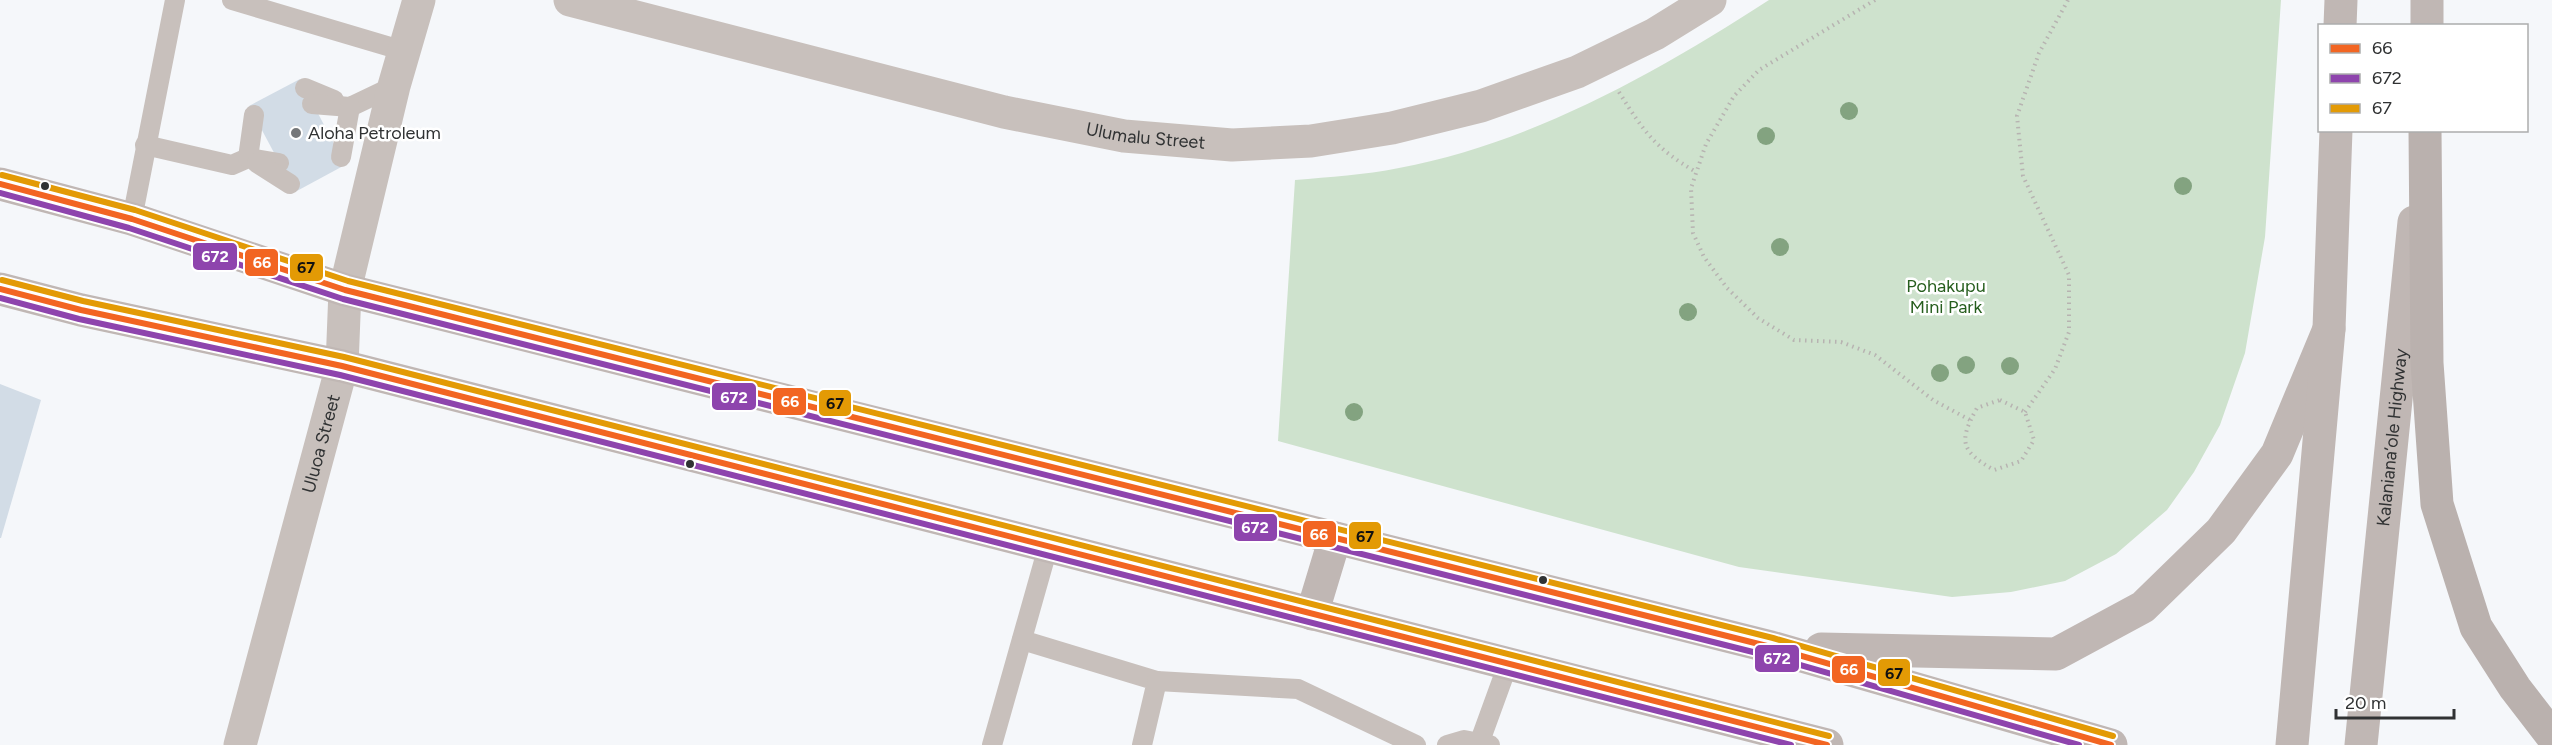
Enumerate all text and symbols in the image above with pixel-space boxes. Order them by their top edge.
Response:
legend [2318,24,2528,132]
text: 66 [2372,37,2392,59]
text: 672 [2372,67,2402,89]
text: 67 [2372,97,2392,119]
street label: Ulumalu Street [1084,118,1206,154]
place label: Aloha Petroleum [308,122,441,144]
marker: Aloha Petroleum [289,126,303,140]
unlabelled marker [39,180,51,192]
line badge: 672 [192,242,238,271]
text: 672 [201,247,229,266]
line badge: 66 [244,248,279,277]
text: 66 [253,253,271,272]
line badge: 67 [289,253,324,282]
text: 67 [297,258,315,277]
park label: Pohakupu Mini Park [1906,275,1986,318]
street label: Kalaniana’ole Highway [2372,347,2412,527]
line badge: 672 [711,382,757,411]
line badge: 66 [772,387,807,416]
text: 672 [720,388,748,407]
line badge: 67 [818,389,852,417]
street label: Uluoa Street [297,392,345,495]
text: 66 [781,392,799,411]
text: 67 [826,394,844,413]
unlabelled marker [684,458,696,470]
line badge: 672 [1233,513,1278,542]
text: 672 [1241,518,1269,537]
line badge: 66 [1302,520,1337,548]
line badge: 67 [1348,521,1382,550]
text: 66 [1310,525,1328,544]
text: 67 [1356,527,1374,546]
unlabelled marker [1537,574,1549,586]
line badge: 672 [1754,644,1800,673]
text: 672 [1763,649,1791,668]
line badge: 66 [1831,655,1866,684]
line badge: 67 [1877,658,1911,687]
text: 66 [1840,660,1858,679]
text: 67 [1885,664,1903,683]
scale bar [2336,682,2454,720]
text: 20 m [2345,692,2386,714]

